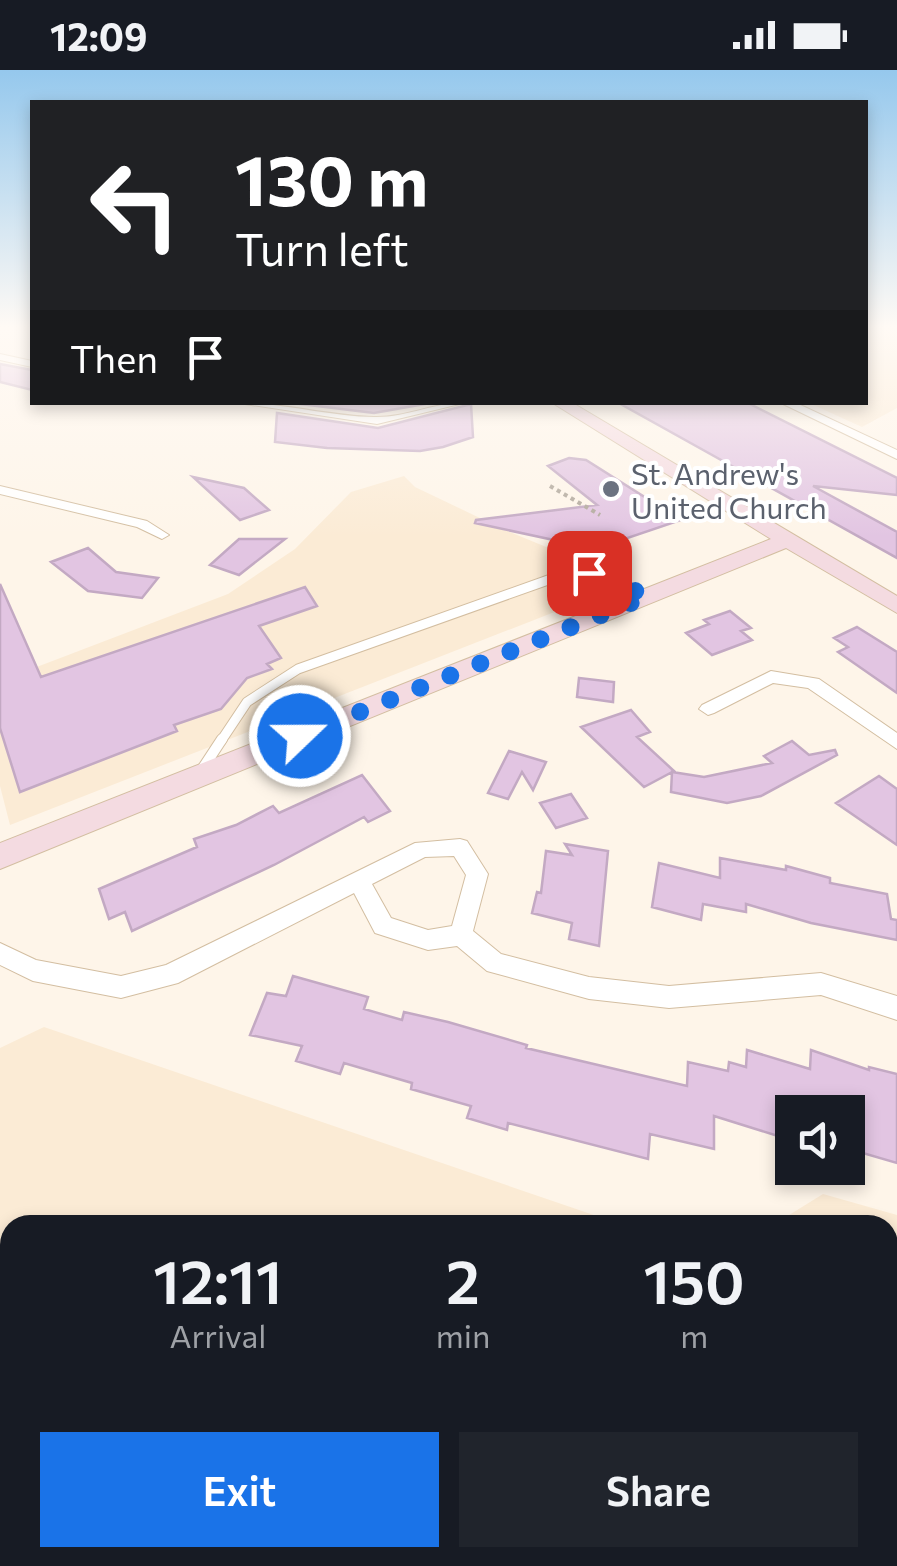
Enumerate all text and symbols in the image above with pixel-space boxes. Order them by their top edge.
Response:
text: 12:09 [50,12,148,59]
text: 130 m [235,135,428,220]
icon: left [70,140,200,270]
text: Turn left [235,220,409,275]
icon: arrive [178,330,233,385]
text: Then [70,334,158,381]
place label: St. Andrew's United Church [631,454,827,525]
marker: St. Andrew's United Church [600,478,622,500]
pin [547,531,632,616]
icon: arrive [562,546,617,601]
position arrow [248,684,352,788]
map controls [775,1095,865,1185]
button: sound [775,1095,865,1185]
text: 12:11 [153,1243,282,1316]
text: 2 [446,1243,480,1316]
text: 150 [644,1243,745,1316]
text: Arrival [169,1315,266,1355]
text: min [436,1315,490,1355]
text: m [680,1315,708,1355]
button: Exit [40,1432,439,1547]
button: Share [459,1432,858,1547]

